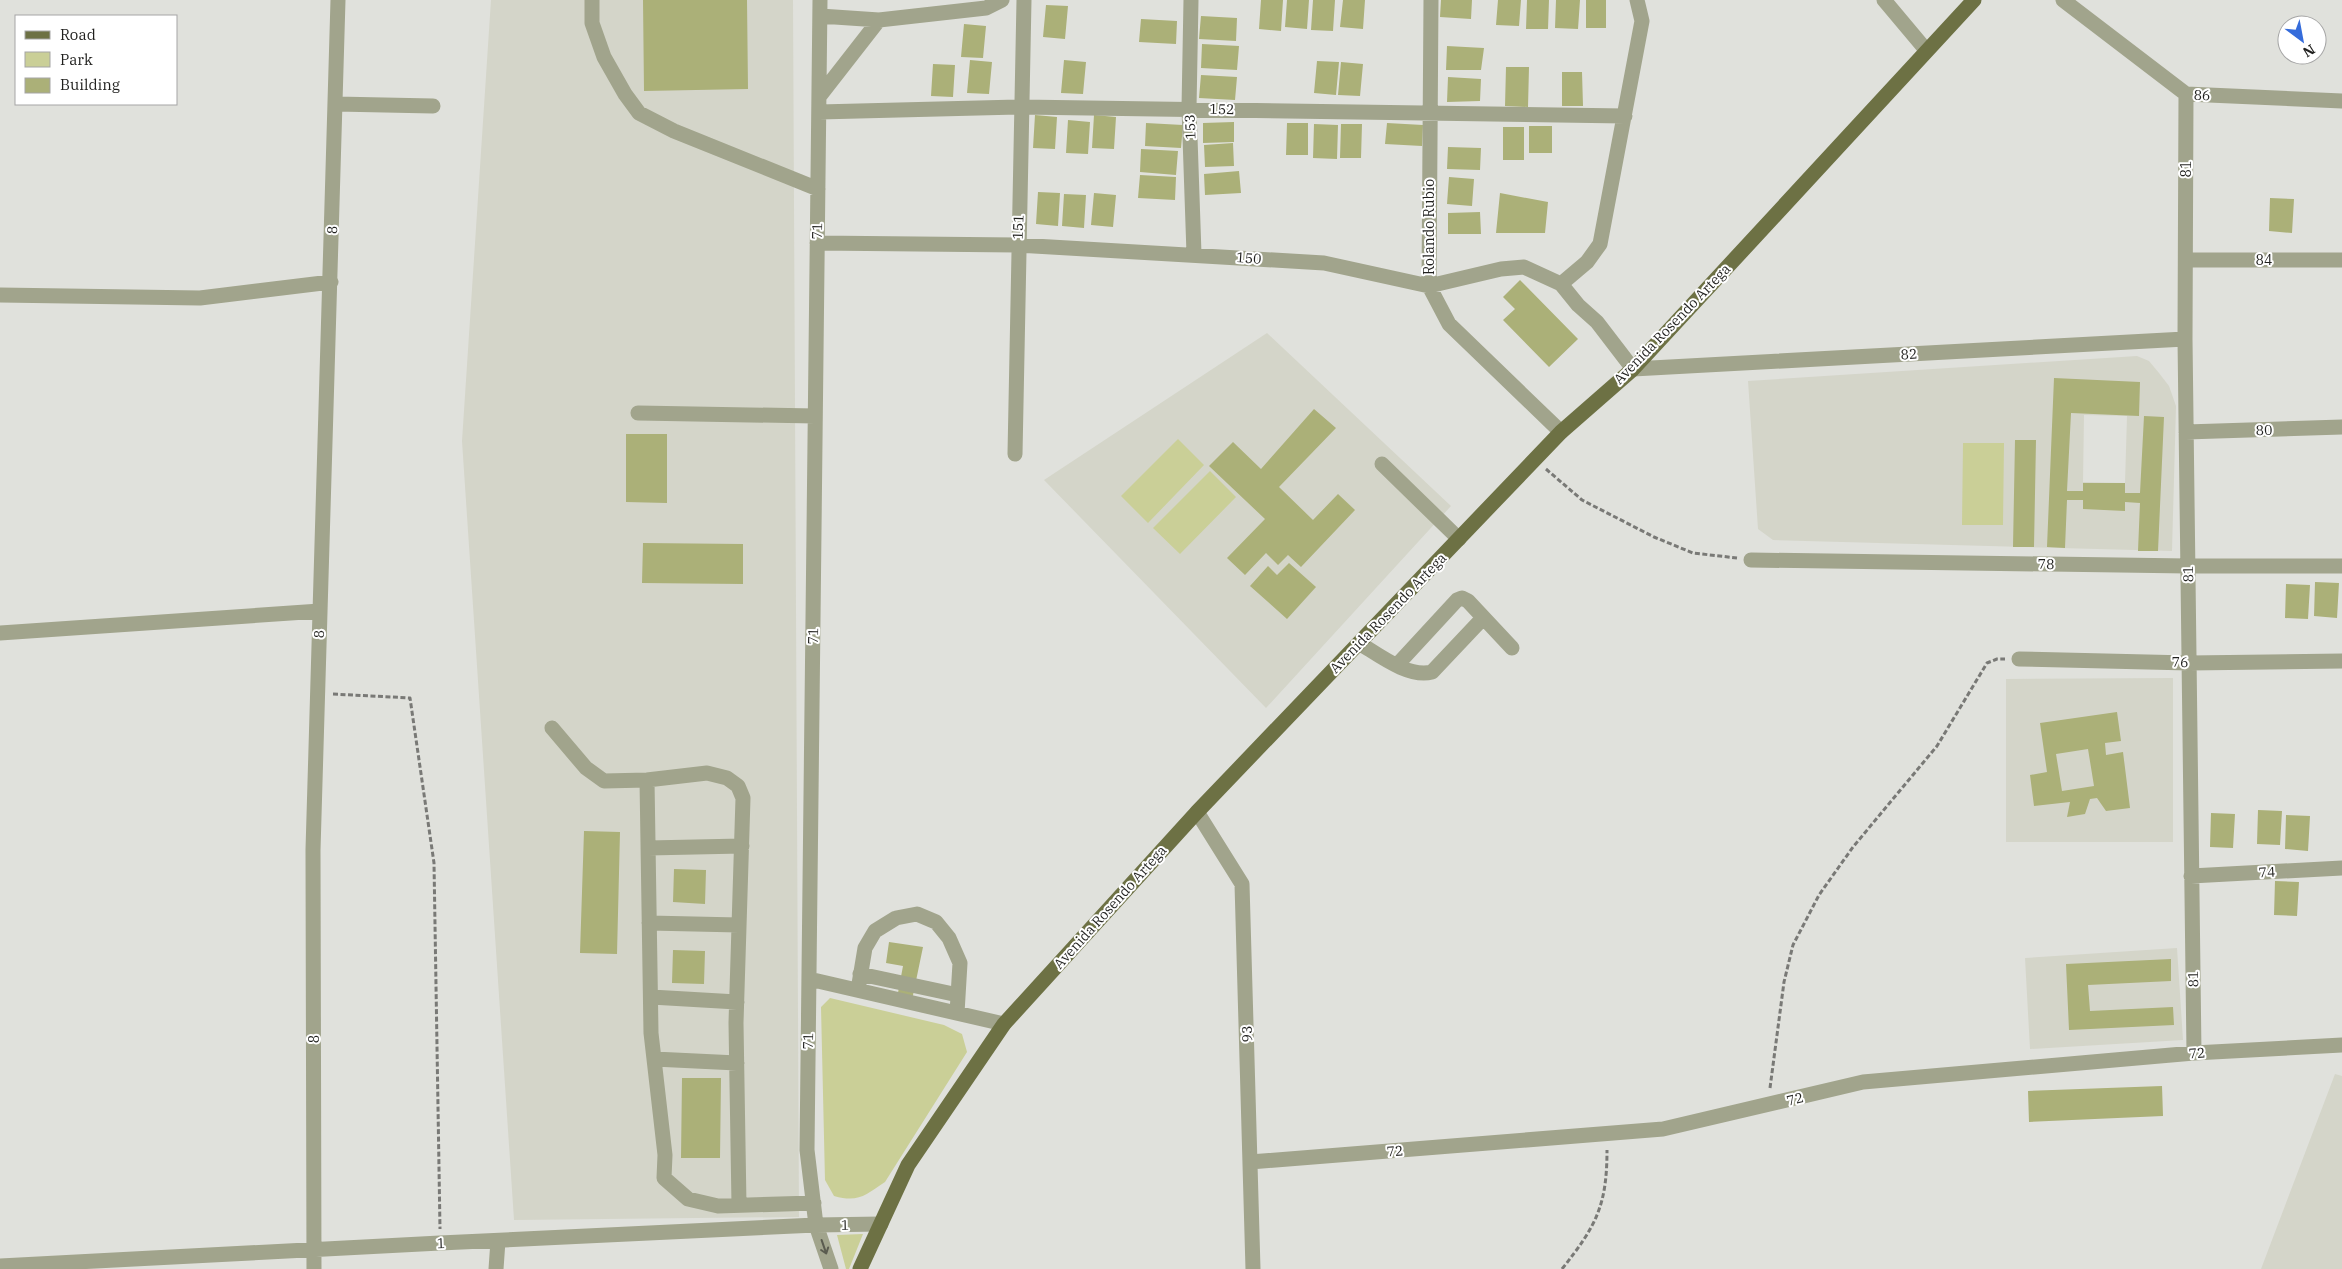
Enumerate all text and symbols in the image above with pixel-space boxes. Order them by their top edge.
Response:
legend [15,15,178,105]
north arrow [2277,15,2327,65]
text: Road [60,25,96,44]
text: N [2299,40,2318,62]
text: Park [60,50,93,69]
text: Building [60,75,120,94]
street label: 86 [2193,86,2211,104]
street label: 152 [1209,100,1235,118]
street label: 153 [1181,114,1199,140]
street label: 81 [2177,161,2195,177]
street label: Rolando Rubio [1420,179,1438,275]
street label: 151 [1009,214,1027,240]
street label: 71 [808,222,826,240]
street label: 8 [323,226,341,234]
street label: 150 [1236,248,1262,268]
street label: 84 [2256,251,2272,269]
street label: Avenida Rosendo Artega [1610,260,1734,388]
street label: 82 [1900,345,1918,363]
street label: 80 [2255,421,2273,439]
street label: Avenida Rosendo Artega [1326,549,1450,677]
street label: 78 [2037,555,2055,573]
street label: 81 [2179,565,2197,583]
street label: 71 [804,627,822,645]
street label: 8 [310,629,328,639]
street label: 76 [2171,653,2189,671]
street label: Avenida Rosendo Artega [1050,841,1171,973]
street label: 74 [2258,863,2276,881]
street label: 81 [2184,970,2202,988]
street label: 93 [1238,1025,1256,1043]
street label: 71 [799,1032,817,1050]
street label: 8 [305,1035,323,1043]
street label: 72 [2188,1043,2206,1063]
street label: 72 [1785,1088,1805,1110]
street label: 72 [1386,1141,1404,1161]
street label: 1 [841,1216,849,1234]
street label: 1 [436,1234,446,1252]
one-way arrow [820,1239,829,1254]

